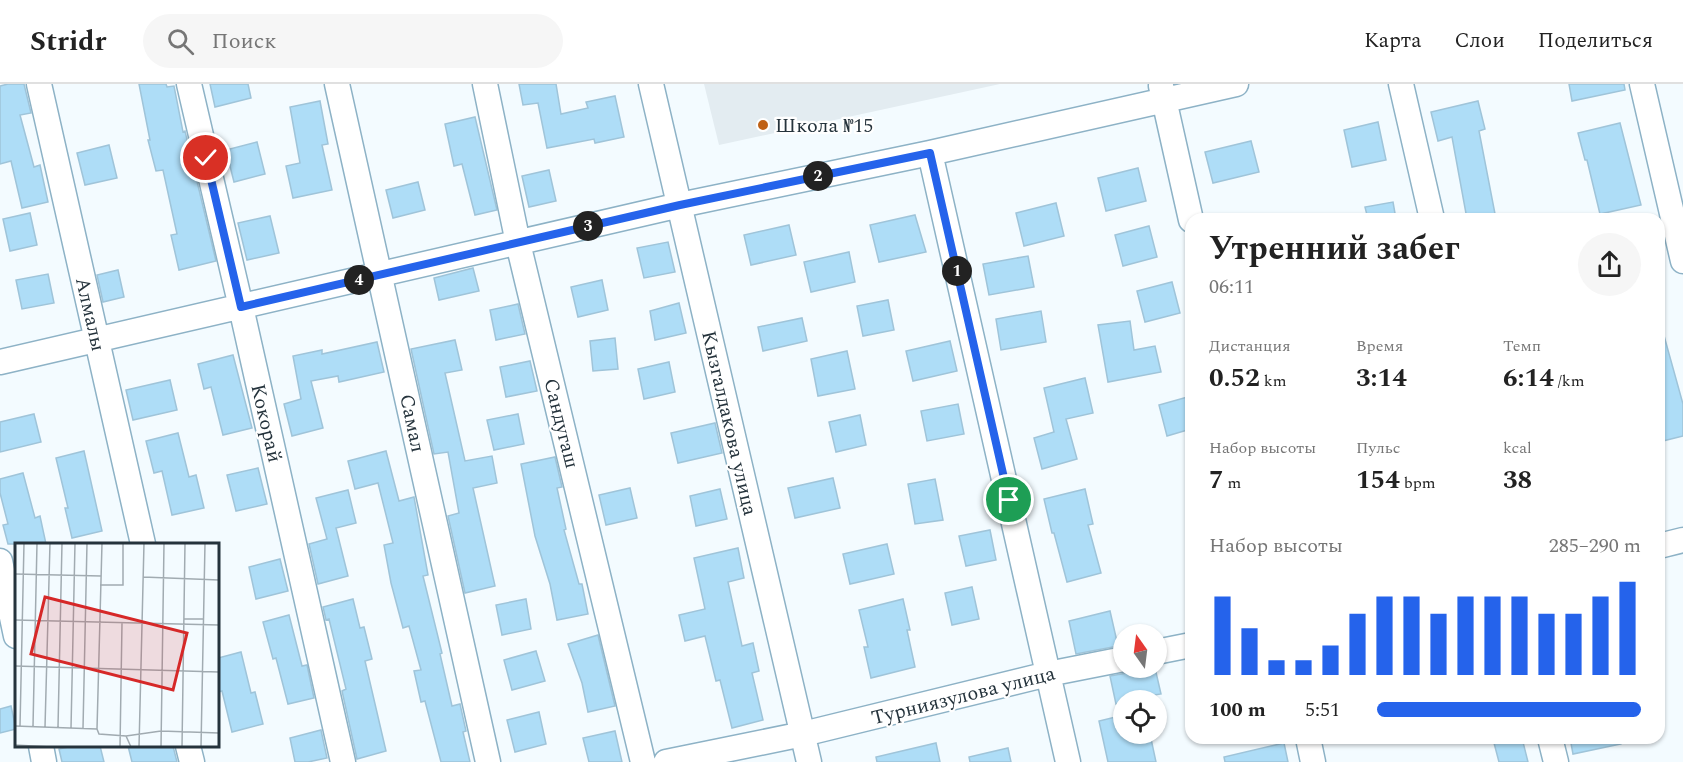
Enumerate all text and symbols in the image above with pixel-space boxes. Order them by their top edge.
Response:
search box [143,14,563,68]
text: Stridr [30,20,107,63]
icon: search [164,25,197,58]
text: Поиск [212,25,277,58]
text: Карта [1364,25,1421,57]
text: Слои [1454,25,1505,57]
text: Поделиться [1538,25,1653,57]
place label: Школа №15 [775,111,873,141]
marker: Школа №15 [756,118,770,132]
pin [180,132,231,183]
icon: check [189,141,222,174]
pin: 2 [803,161,833,191]
text: 2 [814,164,822,188]
pin: 3 [573,211,603,241]
text: 3 [584,214,592,238]
text: Утренний забег [1209,224,1460,274]
button: share [1578,233,1641,296]
pin: 1 [942,256,972,286]
text: 1 [953,259,961,283]
pin: 4 [344,265,374,295]
text: 4 [355,268,363,292]
text: 06:11 [1209,272,1254,302]
street label: Алмалы [67,274,113,354]
street label: Кызгалдакова улица [693,328,765,519]
text: Дистанция [1209,334,1291,358]
text: Время [1356,334,1403,358]
text: Темп [1503,334,1541,358]
text: 0.52 [1209,358,1260,398]
text: 3:14 [1356,358,1407,398]
text: 6:14 [1503,358,1554,398]
text: km [1260,369,1286,393]
text: /km [1554,369,1584,393]
street label: Сандугаш [535,375,587,471]
street label: Кокорай [242,381,290,465]
street label: Самал [391,391,433,455]
text: Набор высоты [1209,436,1316,460]
text: Пульс [1356,436,1400,460]
text: kcal [1503,436,1532,460]
text: 7 [1209,460,1224,500]
text: 154 [1356,460,1400,500]
text: 38 [1503,460,1532,500]
text: m [1224,471,1241,495]
text: bpm [1400,471,1436,495]
pin [983,474,1034,525]
icon: arrive [992,483,1025,516]
text: Набор высоты [1209,531,1343,561]
text: 285–290 m [1549,531,1641,561]
inset map [15,543,219,747]
north arrow [1113,624,1167,678]
map controls [1113,624,1167,744]
street label: Турниязулова улица [868,659,1059,733]
button: locate [1113,690,1167,744]
text: 100 m [1209,695,1266,725]
text: 5:51 [1305,695,1340,725]

